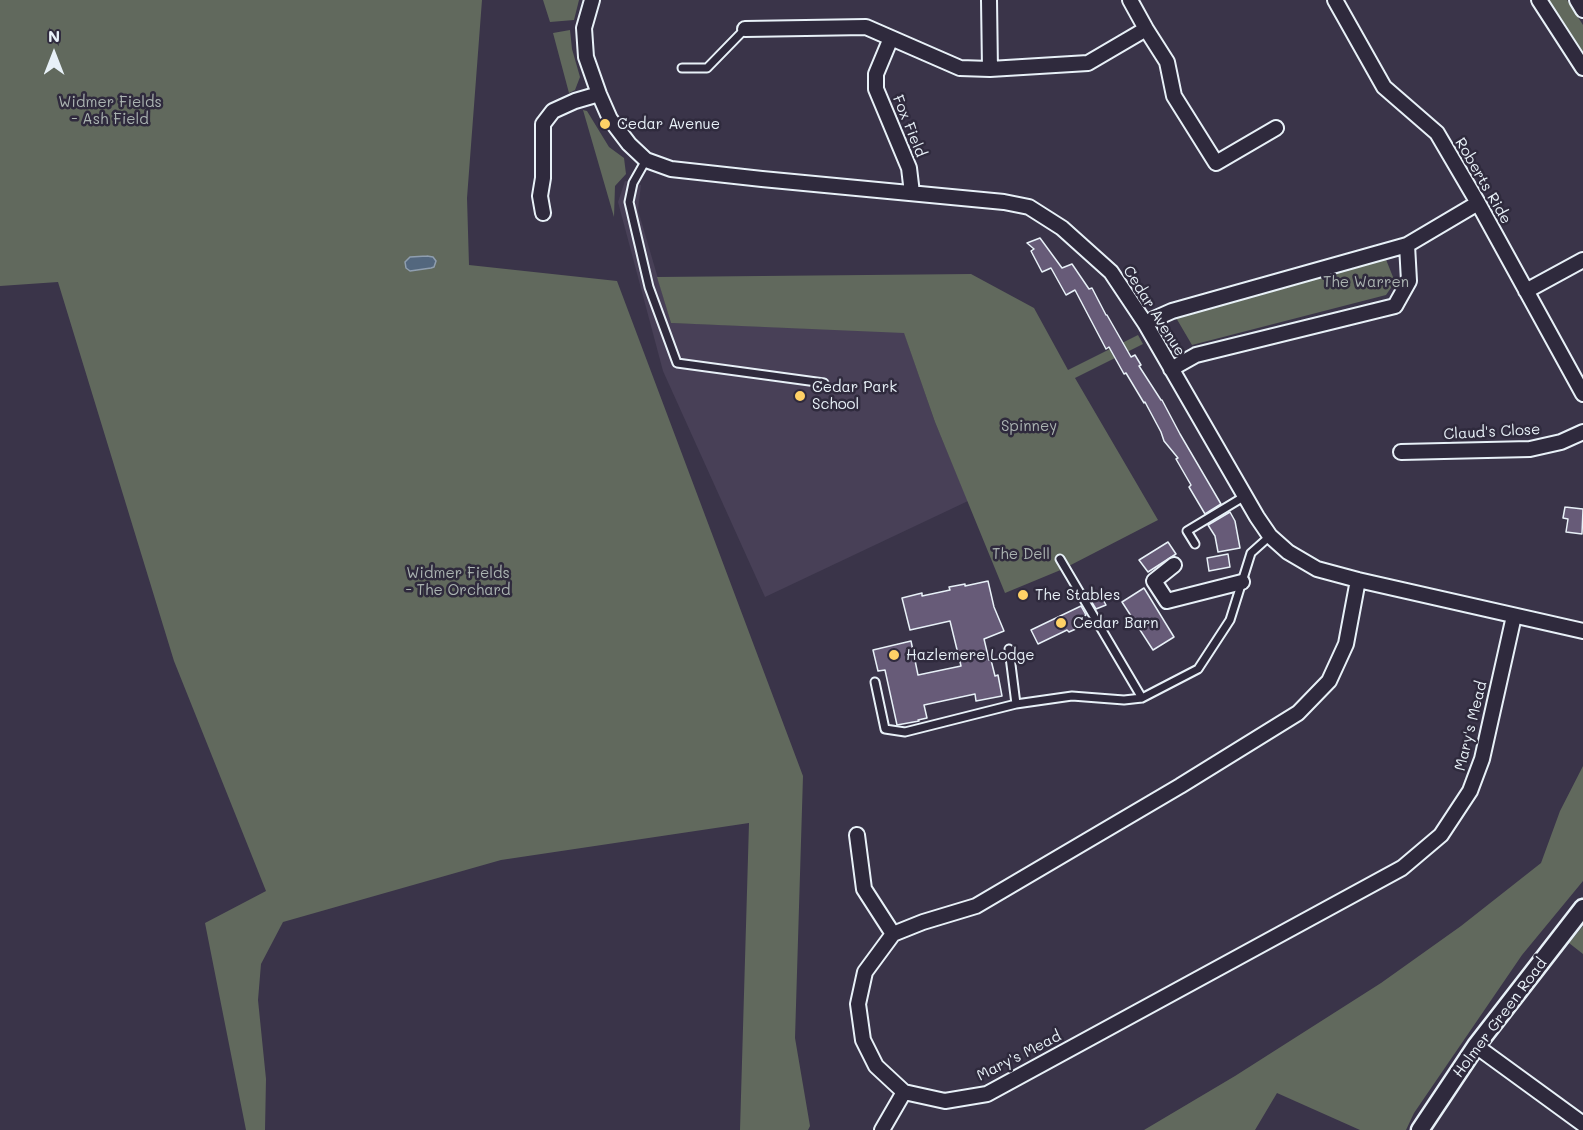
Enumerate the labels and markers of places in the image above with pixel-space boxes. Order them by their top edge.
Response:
place label: Cedar Avenue [617,115,720,133]
marker: Cedar Avenue [598,117,612,131]
place label: Cedar Park School [812,378,897,413]
marker: Cedar Park School [793,389,807,403]
place label: The Stables [1035,586,1120,604]
marker: The Stables [1016,588,1030,602]
place label: Cedar Barn [1073,614,1159,632]
marker: Cedar Barn [1054,616,1068,630]
place label: Hazlemere Lodge [906,646,1035,664]
marker: Hazlemere Lodge [887,648,901,662]

